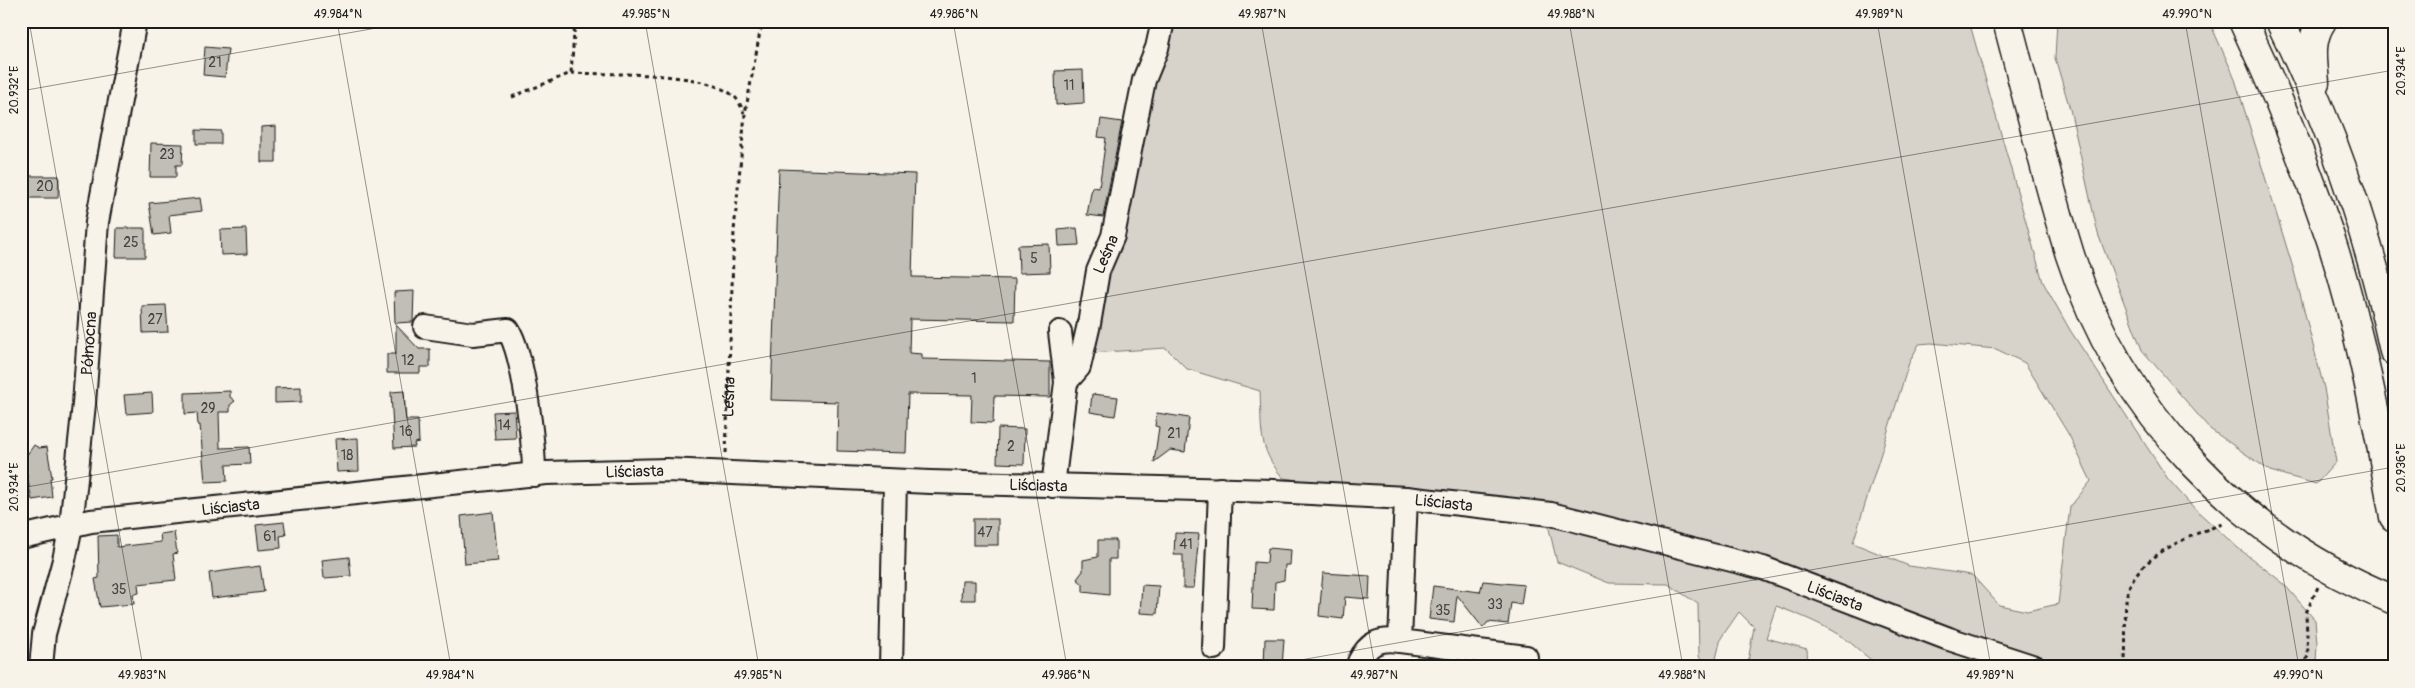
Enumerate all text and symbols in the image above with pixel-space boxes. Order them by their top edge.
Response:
text: 49.984°N [314,7,362,22]
text: 49.985°N [622,7,670,22]
text: 49.986°N [930,7,978,22]
text: 49.987°N [1238,7,1286,22]
text: 49.988°N [1547,7,1595,22]
text: 49.989°N [1855,7,1903,22]
text: 49.990°N [2162,7,2212,22]
text: 20.934°E [2394,47,2409,95]
house number: 21 [208,54,222,71]
text: 20.932°E [7,66,22,114]
house number: 11 [1064,77,1074,94]
house number: 23 [159,146,175,163]
house number: 20 [36,178,54,195]
street label: Leśna [1089,232,1123,277]
house number: 25 [123,234,139,251]
house number: 5 [1030,250,1038,267]
street label: Północna [77,311,102,376]
house number: 27 [147,311,163,328]
house number: 12 [401,352,415,369]
house number: 1 [971,370,977,387]
street label: Leśna [718,376,740,418]
house number: 29 [200,400,216,417]
house number: 14 [497,417,511,434]
house number: 16 [399,423,413,440]
house number: 21 [1167,425,1181,442]
house number: 2 [1007,438,1015,455]
text: 20.936°E [2394,444,2409,492]
house number: 18 [341,447,353,464]
street label: Liściasta [605,461,664,483]
text: 20.934°E [7,463,22,511]
street label: Liściasta [1009,475,1068,497]
street label: Liściasta [1414,490,1474,516]
street label: Liściasta [200,494,261,520]
house number: 47 [977,524,993,541]
house number: 61 [263,528,277,545]
house number: 41 [1179,536,1193,553]
street label: Liściasta [1804,577,1866,616]
house number: 35 [111,581,127,598]
house number: 33 [1487,596,1503,613]
house number: 35 [1435,602,1451,619]
text: 49.983°N [118,668,166,683]
text: 49.984°N [426,668,474,683]
text: 49.985°N [734,668,782,683]
text: 49.986°N [1042,668,1090,683]
text: 49.987°N [1350,668,1398,683]
text: 49.988°N [1658,668,1706,683]
text: 49.989°N [1966,668,2014,683]
text: 49.990°N [2273,668,2323,683]

